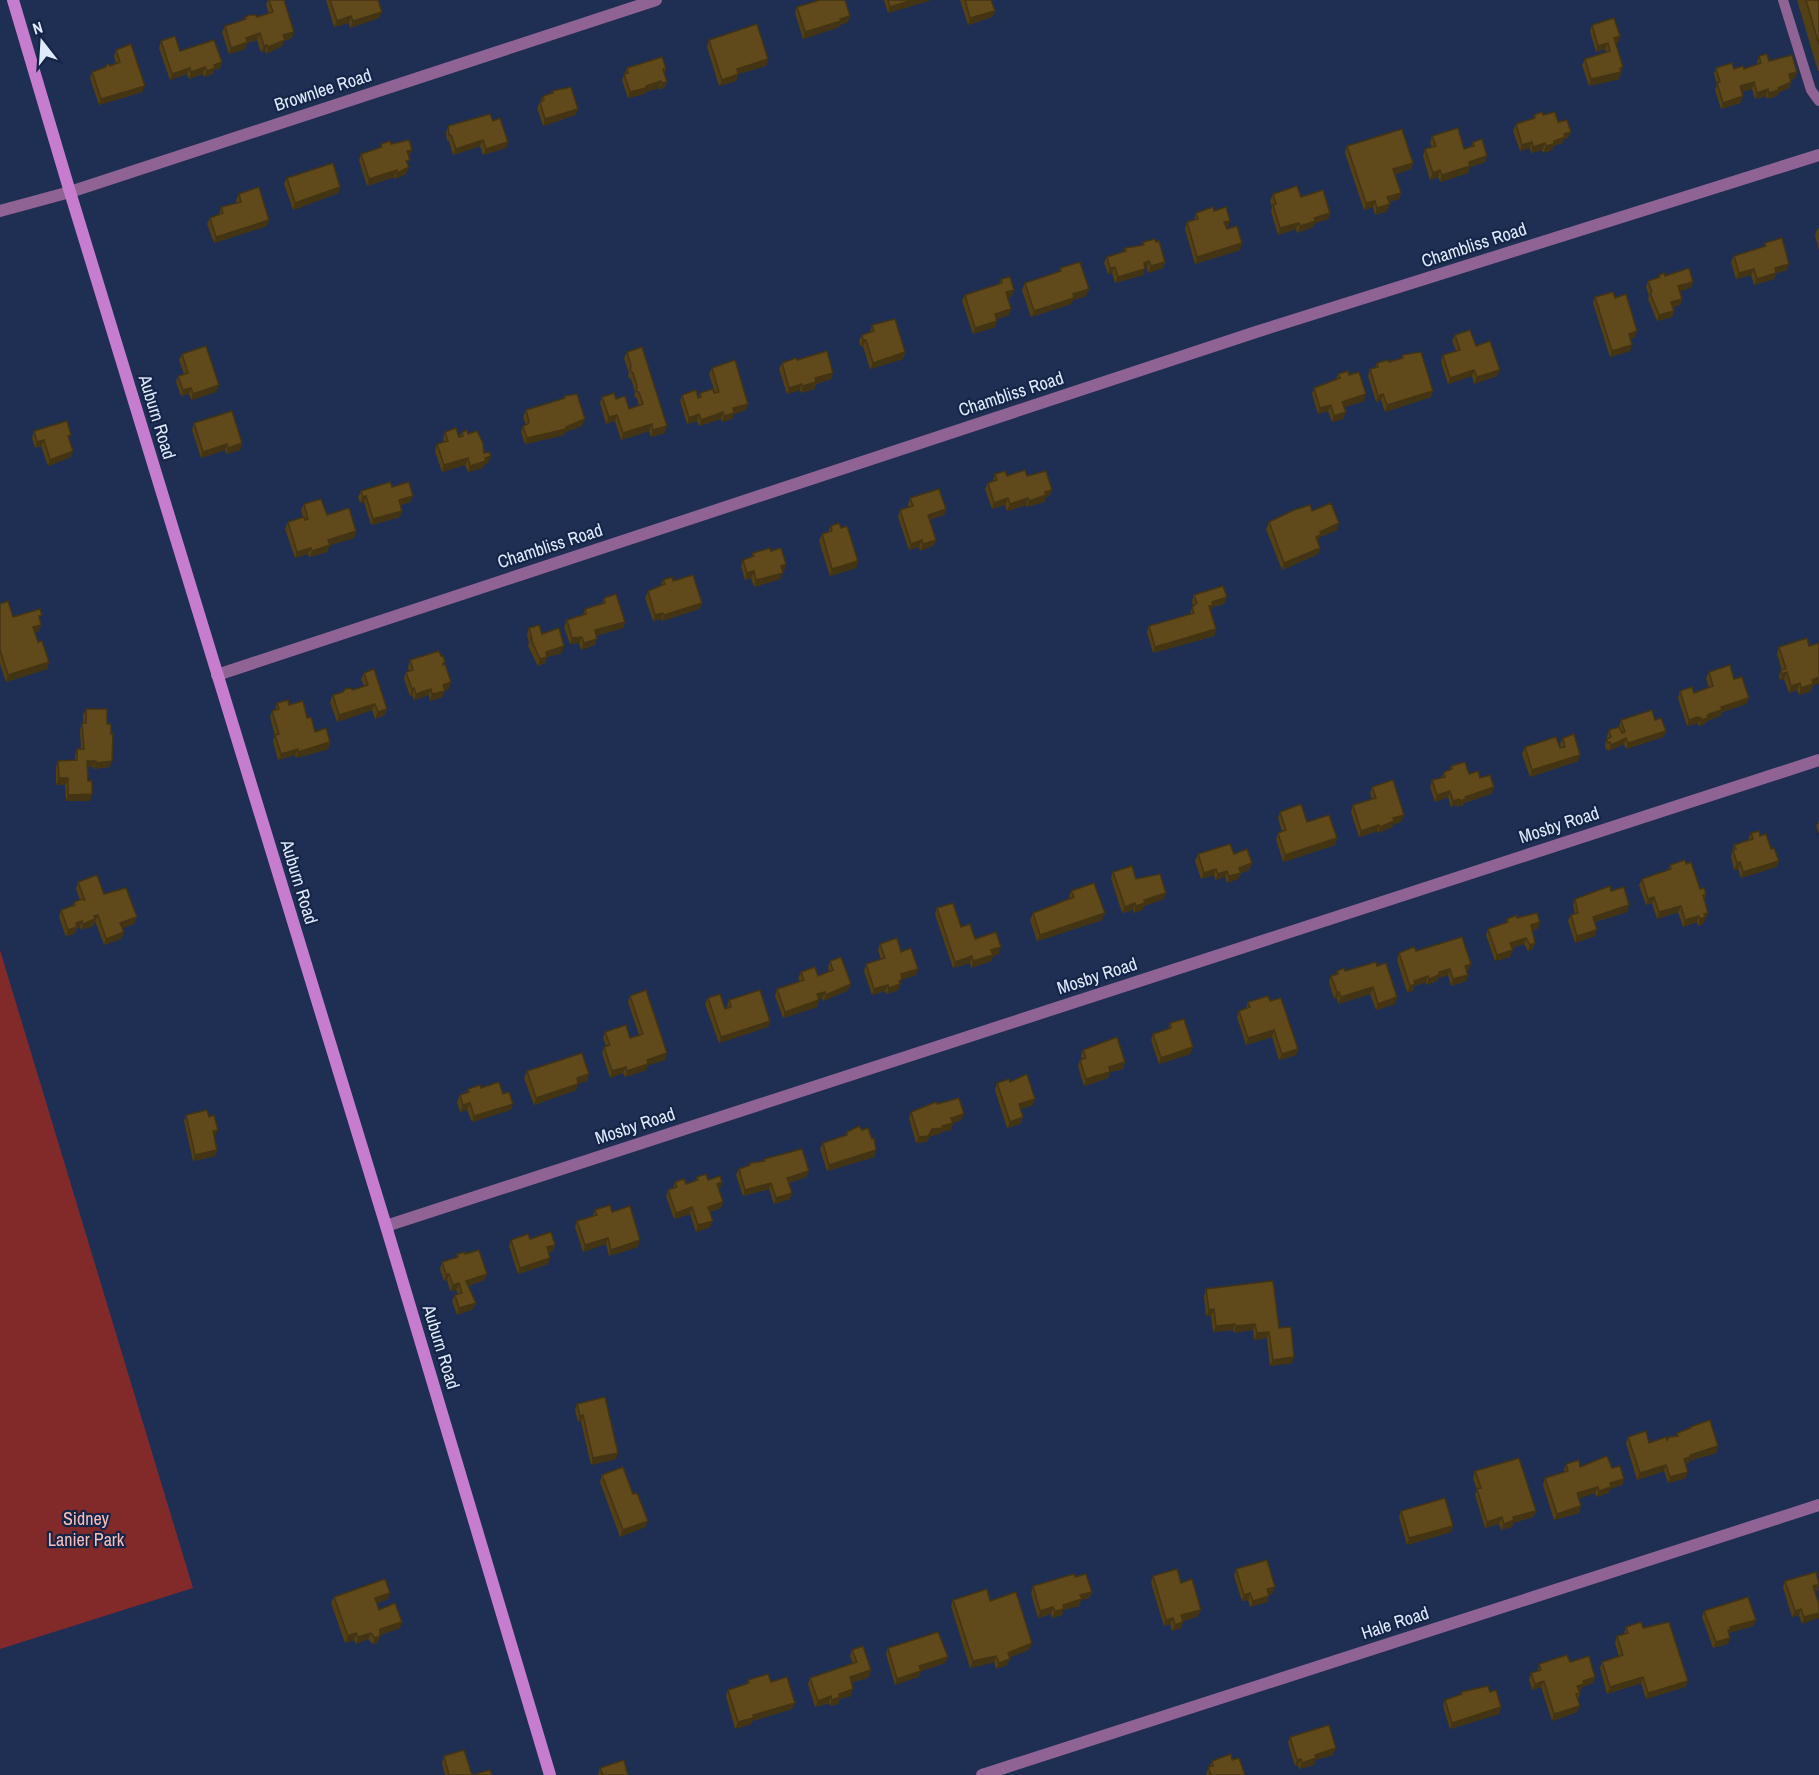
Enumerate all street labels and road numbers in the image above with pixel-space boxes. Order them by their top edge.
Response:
street label: Brownlee Road [271,62,375,117]
street label: Chambliss Road [1418,216,1530,273]
street label: Chambliss Road [955,365,1067,422]
street label: Auburn Road [133,371,182,462]
street label: Chambliss Road [494,517,606,574]
street label: Mosby Road [1516,800,1602,849]
street label: Auburn Road [275,836,324,927]
street label: Mosby Road [1054,951,1140,1000]
street label: Mosby Road [592,1101,678,1150]
street label: Auburn Road [417,1301,466,1392]
street label: Hale Road [1358,1600,1432,1645]

